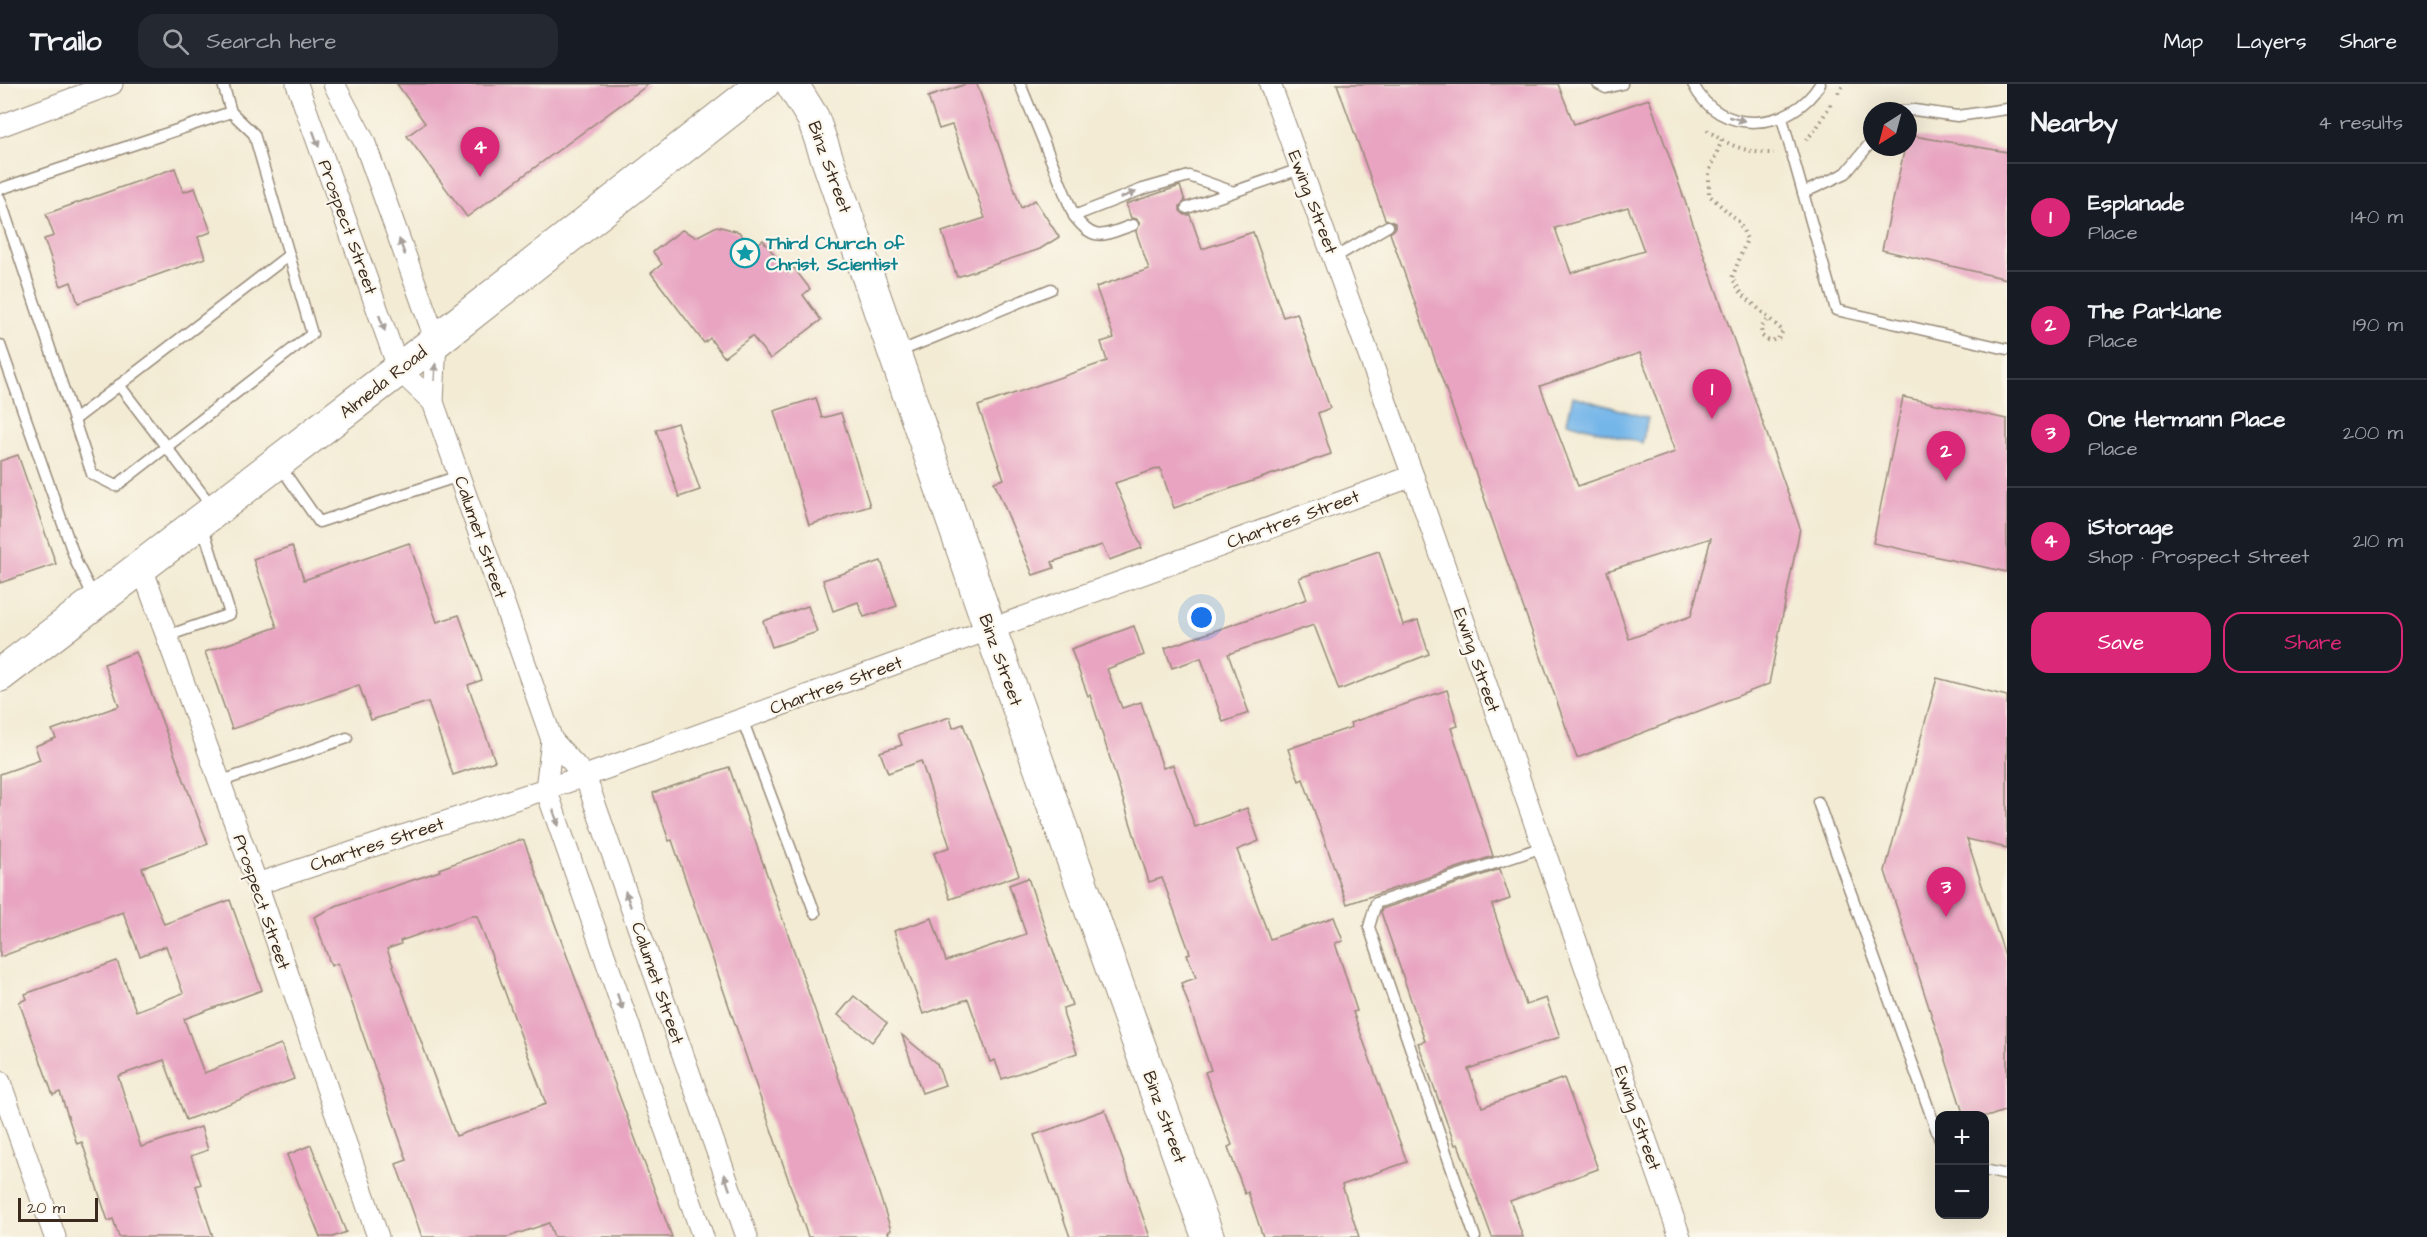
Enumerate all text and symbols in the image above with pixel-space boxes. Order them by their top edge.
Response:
search box [138,14,558,68]
text: Trailo [30,22,102,61]
icon: search [159,25,192,58]
text: Search here [207,26,336,57]
text: Map [2163,27,2203,56]
text: Layers [2236,27,2306,56]
text: Share [2339,27,2397,56]
north arrow [1863,102,1917,156]
text: Nearby [2031,105,2118,141]
text: 4 results [2318,109,2403,137]
one-way arrow [1728,114,1746,124]
street label: Binz Street [801,118,858,217]
pin: 4 [460,128,500,177]
one-way arrow [312,130,322,148]
street label: Ewing Street [1280,147,1344,259]
street label: Prospect Street [312,156,384,299]
text: Esplanade [2088,188,2184,219]
one-way arrow [1119,190,1137,199]
text: 1 [2049,203,2052,231]
text: 140 m [2351,203,2403,231]
text: Place [2088,219,2138,247]
place label: Third Church of Christ, Scientist [765,231,906,277]
place icon: Third Church of Christ, Scientist [729,237,761,269]
one-way arrow [397,238,407,256]
text: The Parklane [2088,296,2222,327]
text: 2 [2045,311,2056,339]
text: 190 m [2353,311,2403,339]
one-way arrow [377,314,387,332]
text: Place [2088,327,2138,355]
street label: Almeda Road [334,340,432,425]
one-way arrow [430,362,439,381]
pin: 1 [1692,370,1732,419]
text: One Hermann Place [2088,404,2285,435]
text: 3 [2045,419,2056,447]
text: 200 m [2343,419,2403,447]
pin: 2 [1926,432,1966,481]
text: Place [2088,435,2138,463]
street label: Calumet Street [448,473,513,602]
street label: Chartres Street [1223,484,1364,555]
text: iStorage [2088,512,2173,543]
text: 4 [2044,527,2057,555]
text: 210 m [2353,527,2403,555]
text: Shop · Prospect Street [2088,543,2309,571]
your location [1187,603,1216,632]
street label: Ewing Street [1446,605,1506,717]
street label: Binz Street [972,611,1029,710]
button: Save [2031,612,2211,673]
button: Share [2223,612,2403,673]
street label: Chartres Street [766,650,907,721]
one-way arrow [551,809,561,827]
street label: Chartres Street [307,811,448,878]
street label: Prospect Street [227,831,297,974]
pin: 3 [1926,868,1966,917]
one-way arrow [623,890,633,908]
street label: Calumet Street [625,919,690,1048]
one-way arrow [616,993,626,1011]
street label: Ewing Street [1607,1063,1667,1175]
street label: Binz Street [1136,1068,1193,1167]
map controls [1935,1111,1989,1219]
button: + [1935,1111,1989,1165]
button: − [1935,1165,1989,1219]
one-way arrow [722,1173,732,1191]
scale bar [18,1195,98,1222]
text: 20 m [27,1197,65,1219]

